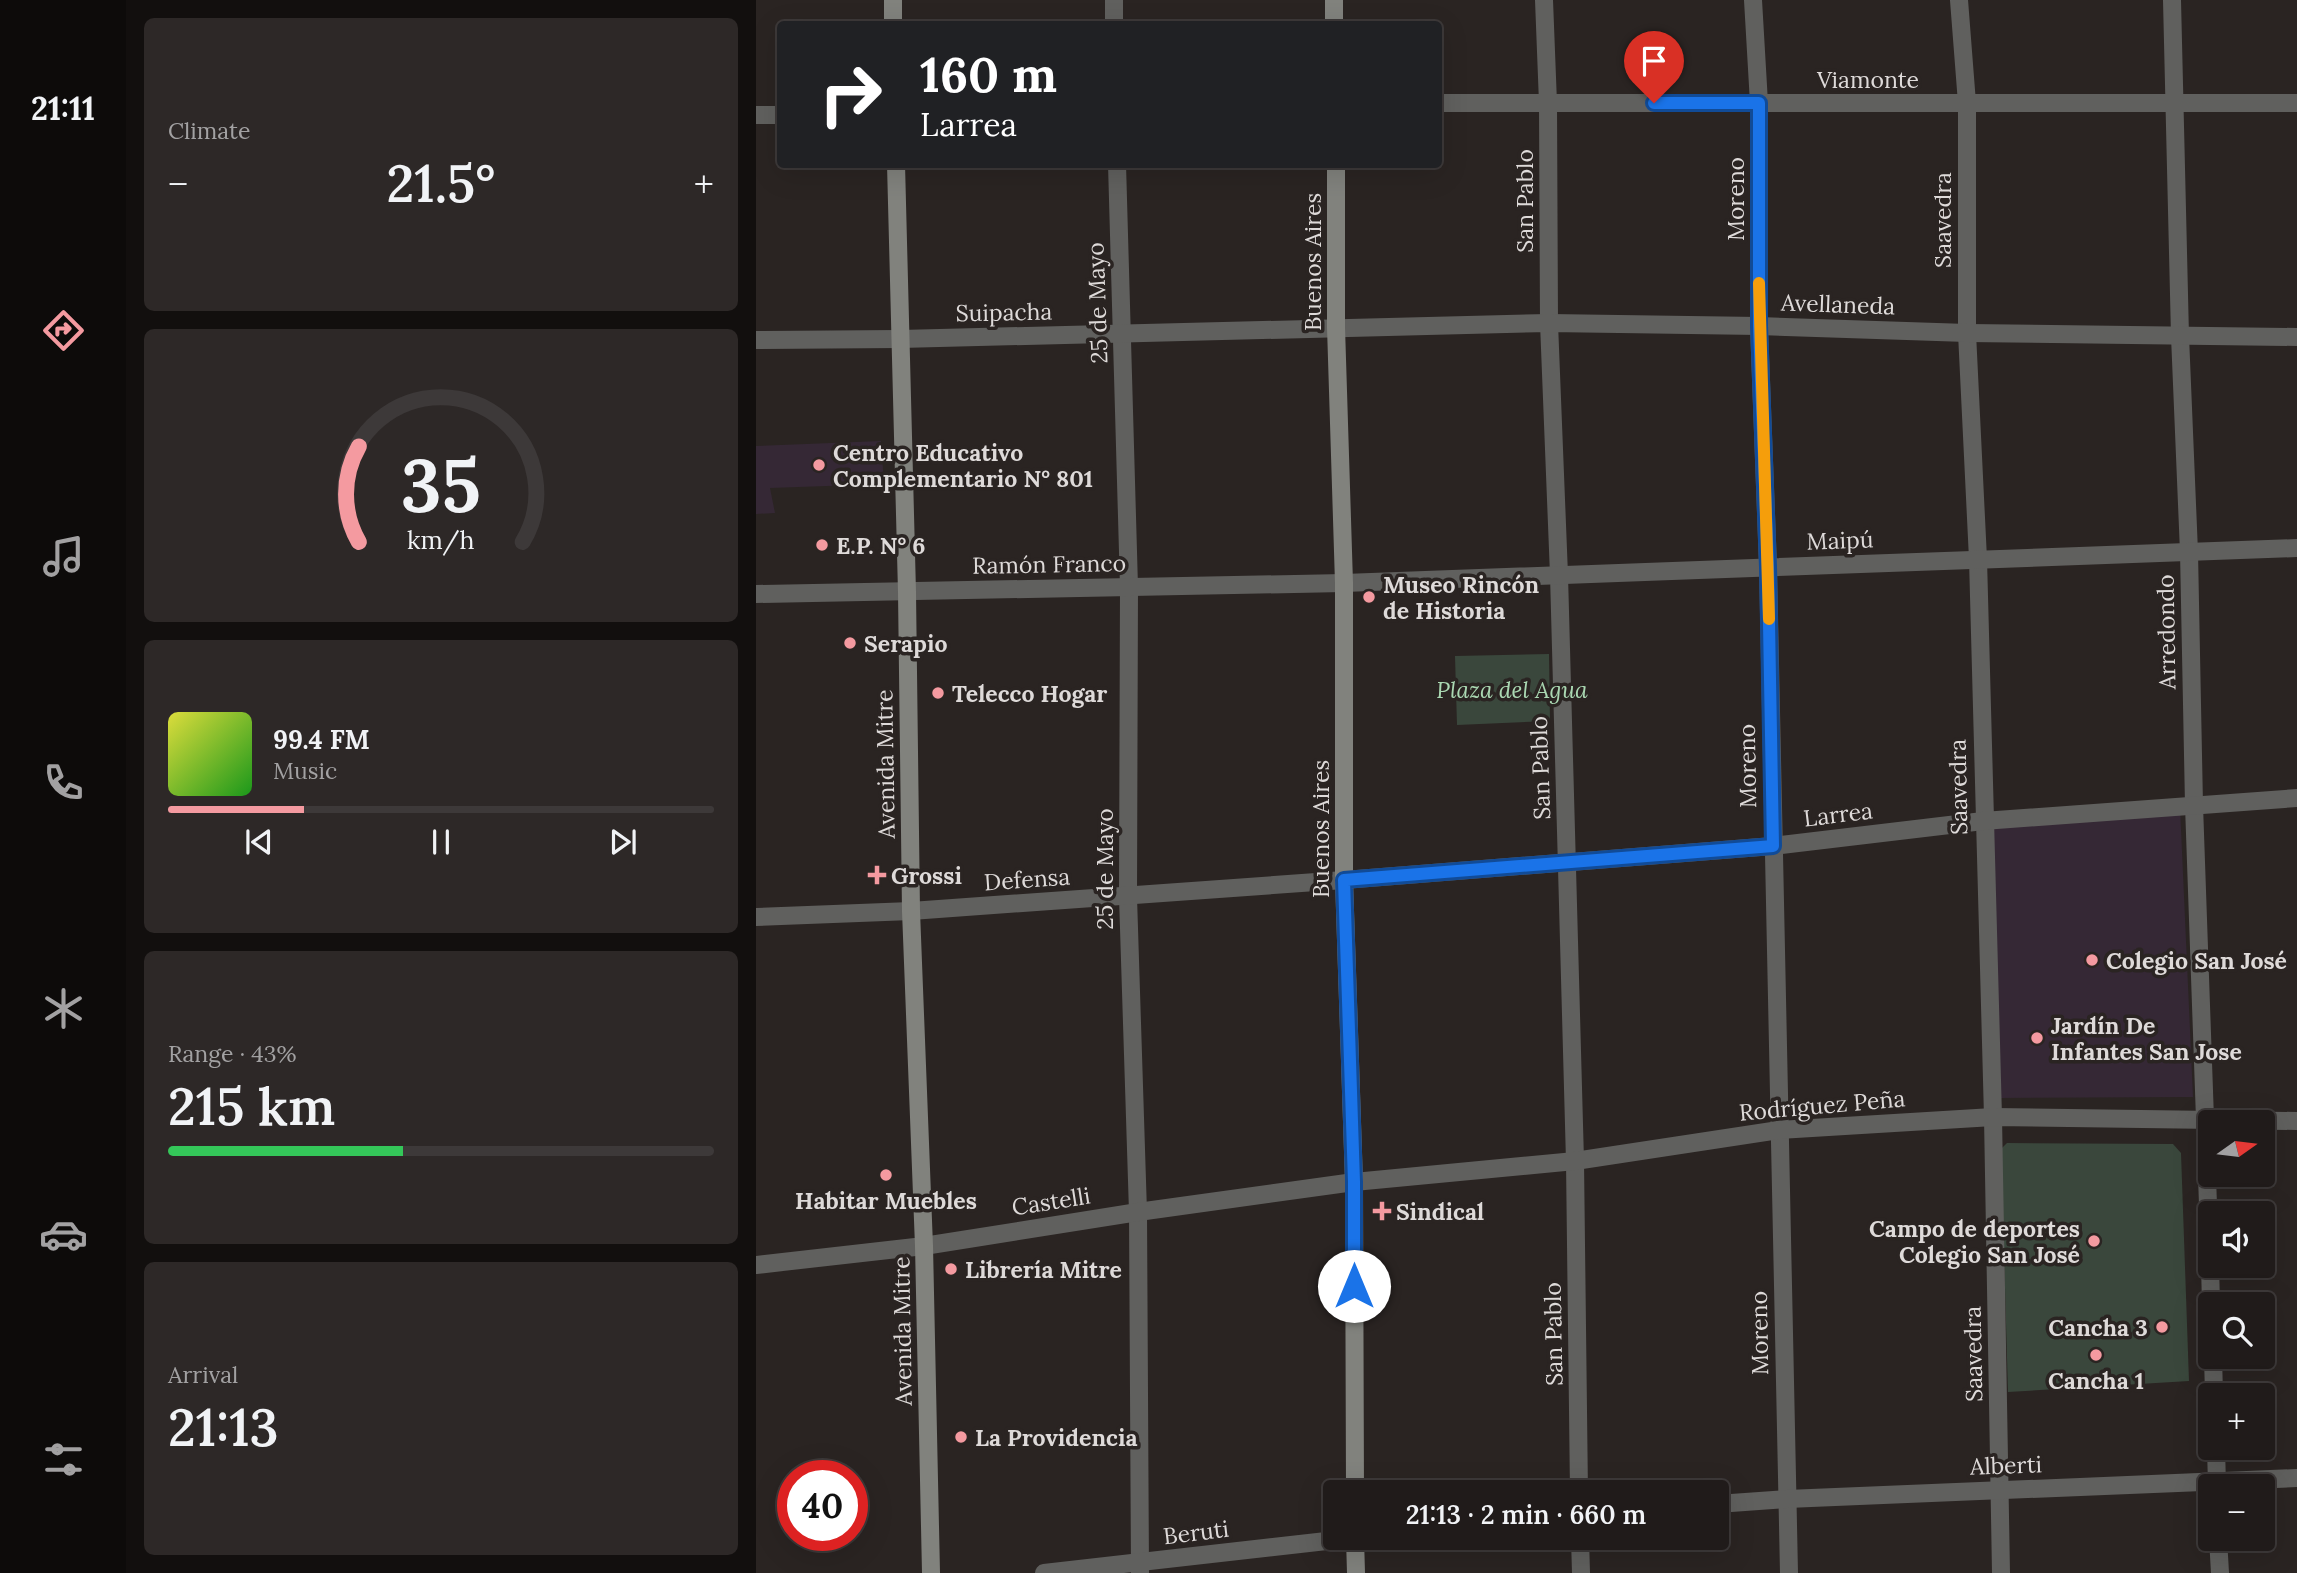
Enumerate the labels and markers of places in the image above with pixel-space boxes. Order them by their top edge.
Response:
pin [1624,31,1684,103]
place label: Centro Educativo Complementario N° 801 [833,438,1093,493]
marker: Centro Educativo Complementario N° 801 [811,457,827,473]
place label: E.P. N° 6 [836,531,926,560]
marker: E.P. N° 6 [814,537,830,553]
place label: Museo Rincón de Historia [1383,570,1540,625]
marker: Museo Rincón de Historia [1361,589,1377,605]
place label: Serapio [864,629,947,658]
marker: Serapio [842,635,858,651]
place label: Telecco Hogar [952,679,1107,708]
marker: Telecco Hogar [930,685,946,701]
place label: Grossi [891,861,962,890]
marker: Grossi [869,867,885,883]
place label: Colegio San José [2106,946,2287,975]
marker: Colegio San José [2084,952,2100,968]
place label: Jardín De Infantes San Jose [2051,1011,2242,1066]
marker: Jardín De Infantes San Jose [2029,1030,2045,1046]
marker: Habitar Muebles [878,1167,894,1183]
place label: Habitar Muebles [795,1186,977,1215]
place label: Sindical [1396,1197,1484,1226]
marker: Sindical [1374,1203,1390,1219]
place label: Campo de deportes Colegio San José [1869,1214,2080,1269]
marker: Campo de deportes Colegio San José [2086,1233,2102,1249]
place label: Librería Mitre [965,1255,1122,1284]
marker: Librería Mitre [943,1261,959,1277]
place label: Cancha 3 [2048,1313,2148,1342]
marker: Cancha 3 [2154,1319,2170,1335]
marker: Cancha 1 [2088,1347,2104,1363]
place label: Cancha 1 [2048,1366,2144,1395]
place label: La Providencia [975,1423,1138,1452]
marker: La Providencia [953,1429,969,1445]

